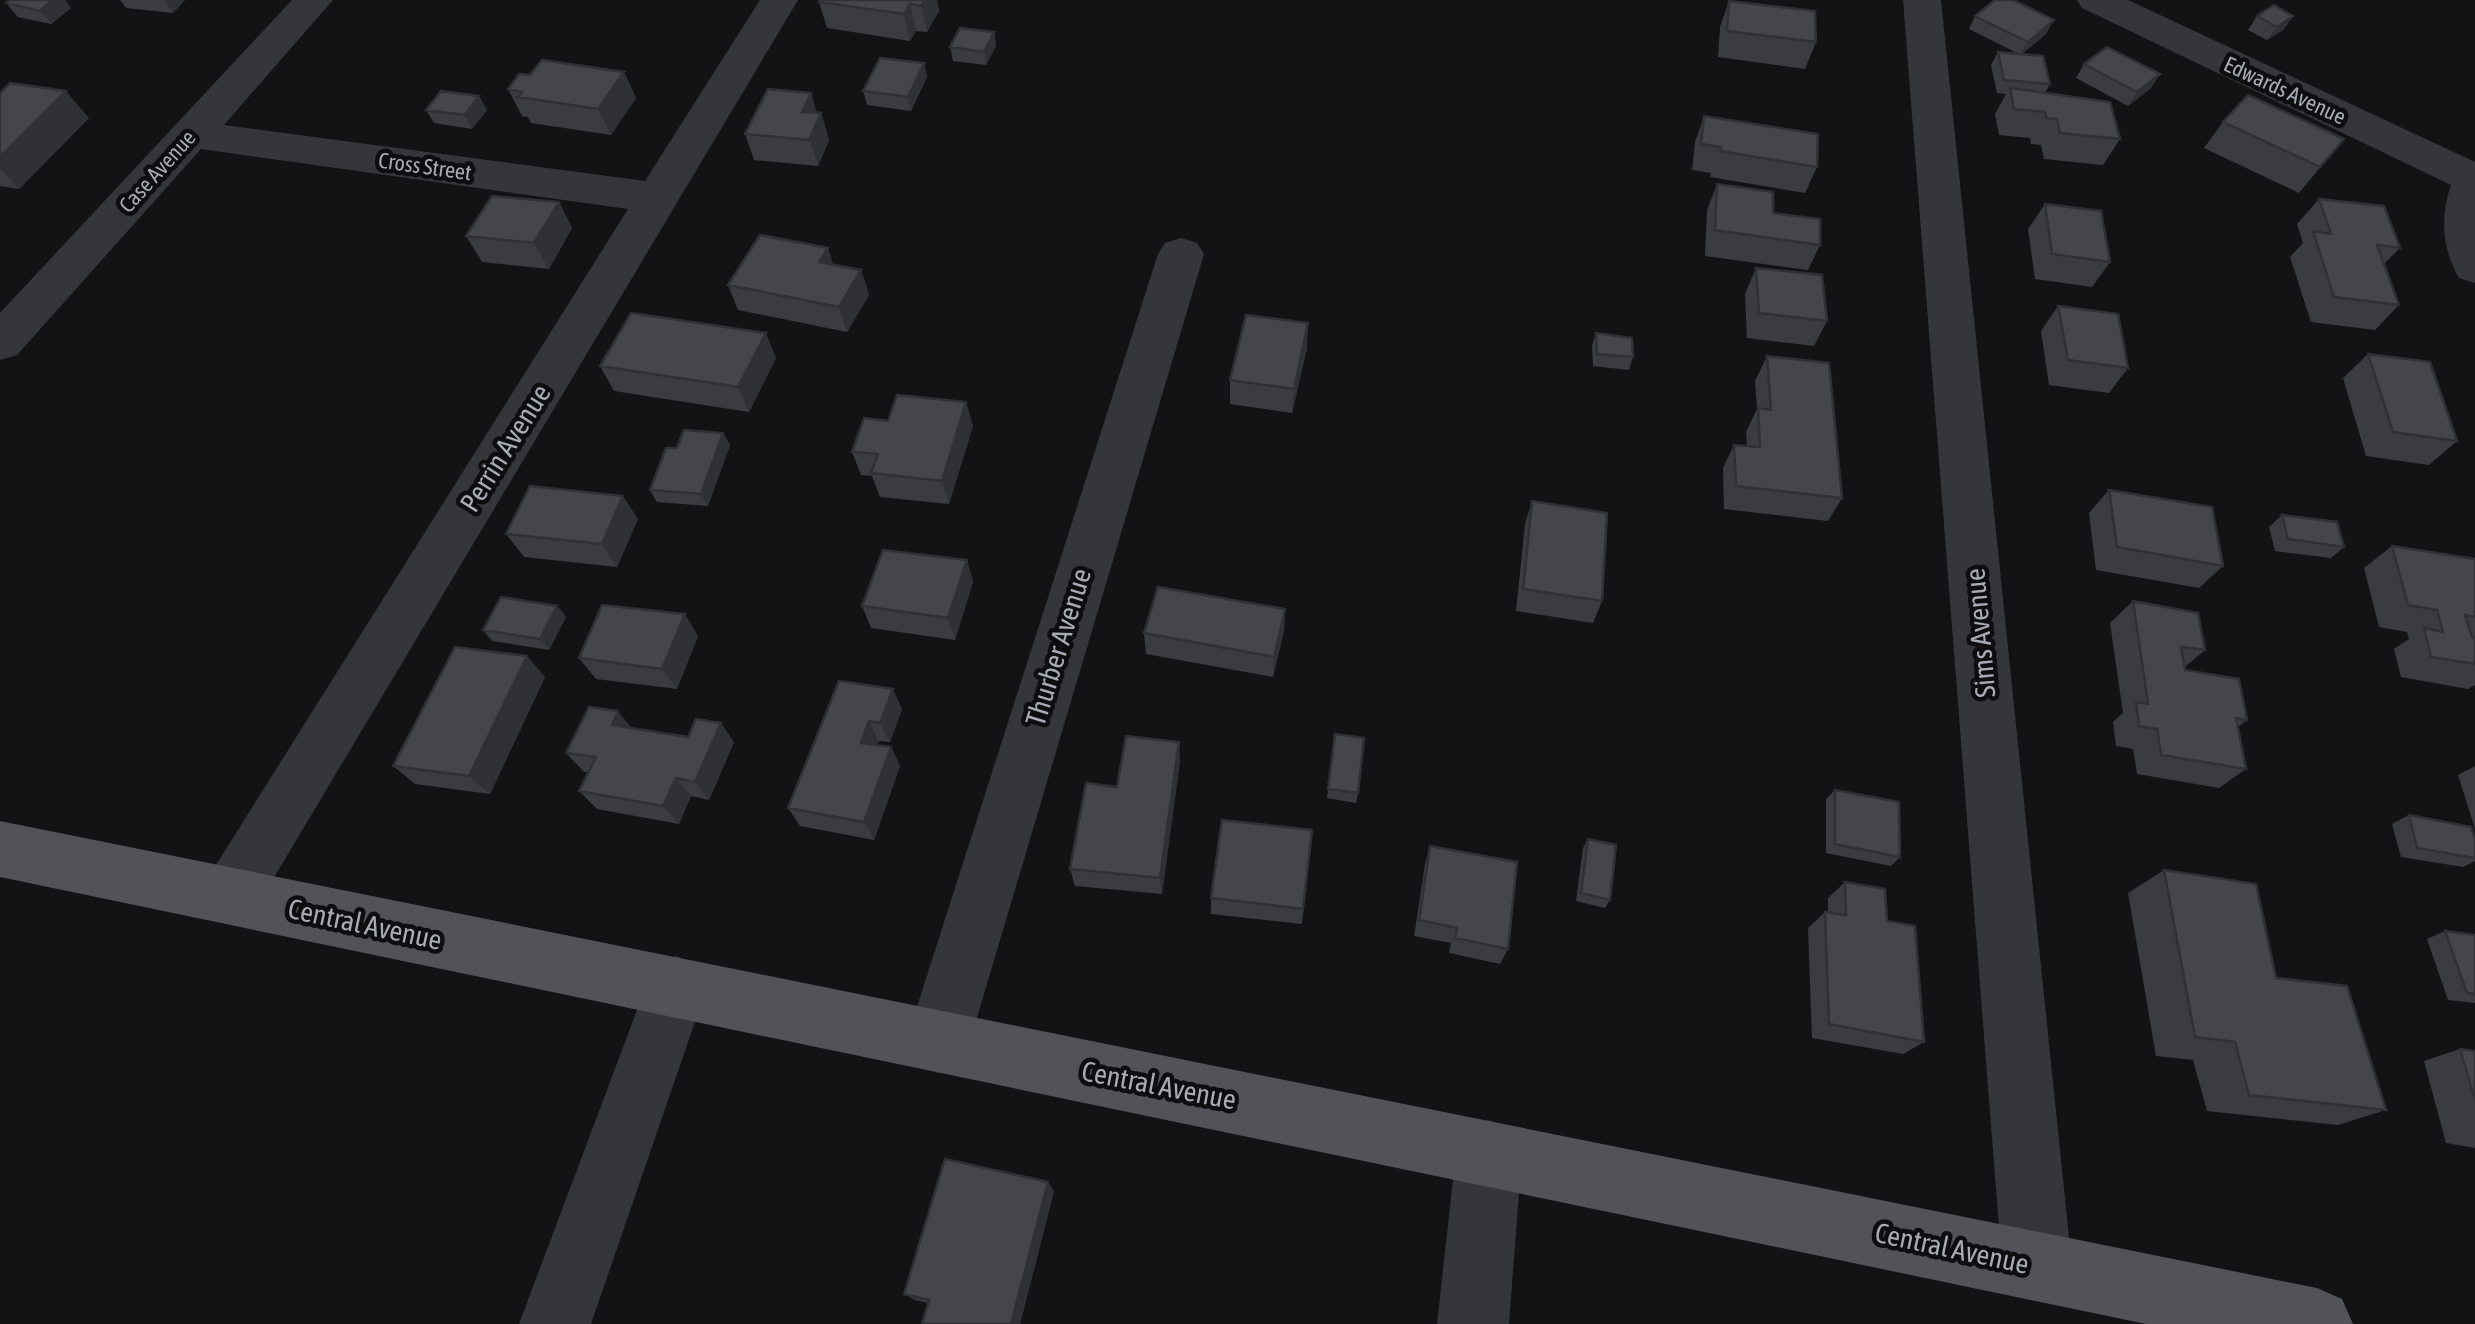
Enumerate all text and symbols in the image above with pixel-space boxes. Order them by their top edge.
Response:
street label: Edwards Avenue [2220,50,2350,130]
street label: Case Avenue [113,124,201,218]
street label: Cross Street [377,147,473,185]
street label: Perrin Avenue [453,378,557,518]
street label: Thurber Avenue [1019,565,1097,729]
street label: Sims Avenue [1958,567,2002,699]
street label: Central Avenue [285,892,445,956]
street label: Central Avenue [1079,1054,1239,1116]
street label: Central Avenue [1872,1216,2032,1280]

